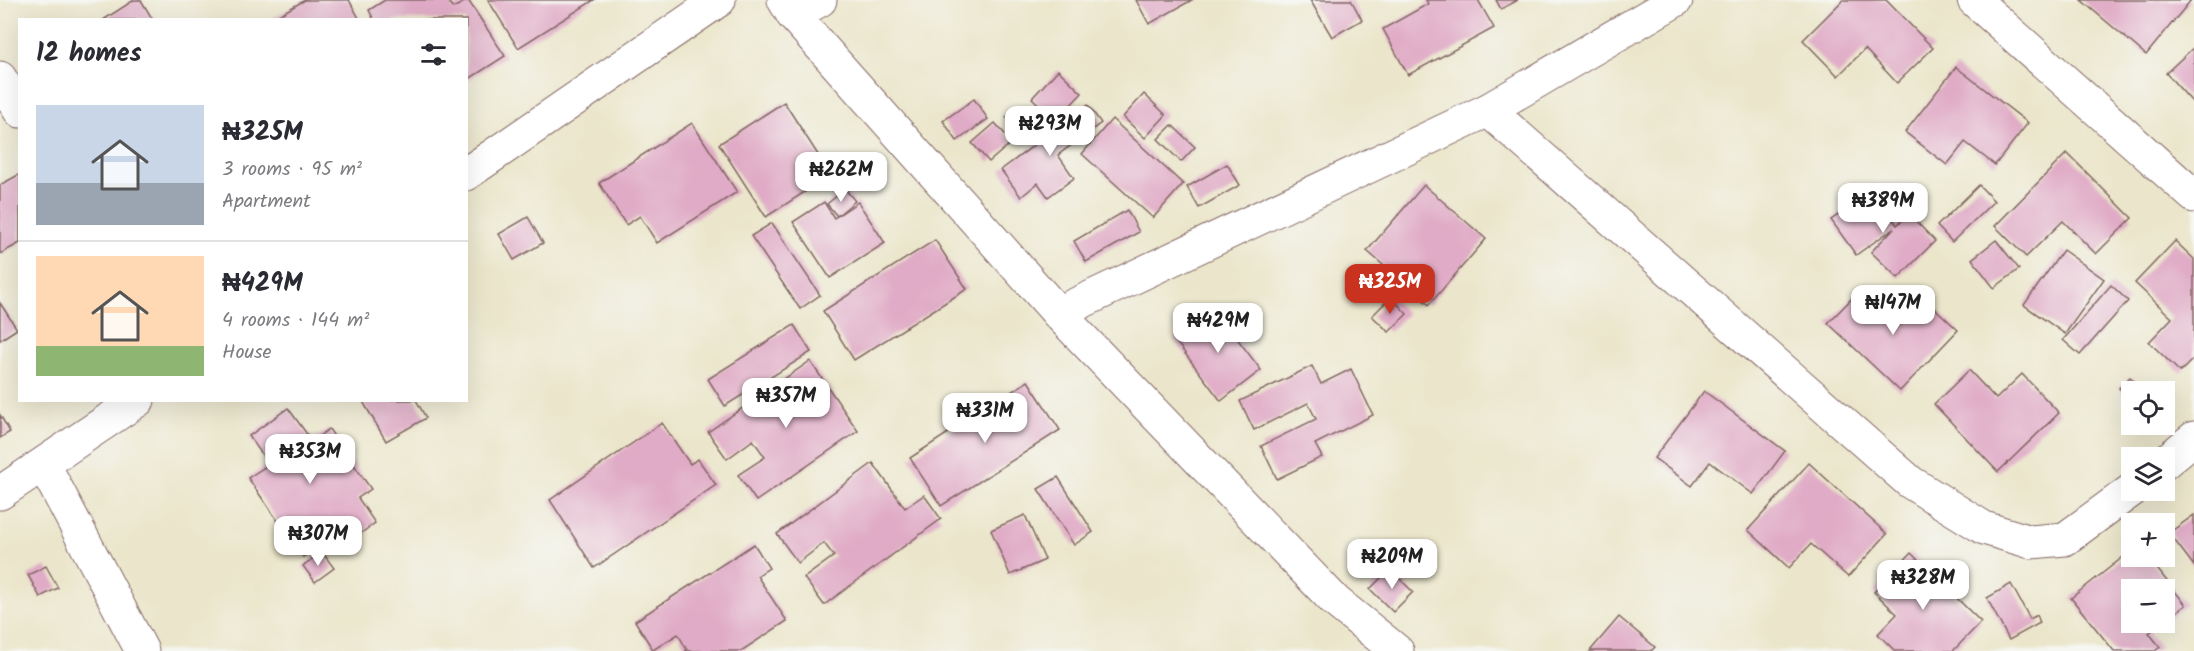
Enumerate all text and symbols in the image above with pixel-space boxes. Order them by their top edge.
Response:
text: 12 homes [36,33,142,75]
icon: filters [417,38,450,71]
pin: ₦293M [1008,106,1092,157]
text: ₦293M [1019,109,1081,141]
text: ₦325M [222,112,303,154]
icon: home [84,129,156,201]
pin: ₦262M [799,152,883,203]
text: 3 rooms · 95 m² [222,154,362,186]
text: ₦262M [809,155,873,187]
pin: ₦389M [1841,183,1925,234]
text: Apartment [222,186,311,218]
text: ₦389M [1852,186,1914,218]
text: ₦429M [222,263,303,305]
pin: ₦325M [1348,264,1432,315]
text: ₦325M [1359,267,1421,299]
icon: home [84,280,156,352]
pin: ₦147M [1851,285,1935,336]
text: ₦147M [1865,288,1921,320]
pin: ₦429M [1176,303,1260,354]
text: 4 rooms · 144 m² [222,305,369,337]
text: ₦429M [1187,306,1249,338]
text: House [222,337,272,369]
pin: ₦357M [744,378,828,429]
text: ₦357M [756,381,816,413]
map controls [2121,381,2175,633]
button: locate [2121,381,2175,435]
pin: ₦331M [943,393,1027,444]
text: ₦331M [956,396,1014,428]
pin: ₦353M [268,434,352,485]
text: ₦353M [279,437,341,469]
button: layers [2121,447,2175,501]
button: + [2121,513,2175,567]
pin: ₦307M [276,516,360,567]
text: ₦307M [288,519,348,551]
pin: ₦209M [1350,539,1434,590]
text: ₦209M [1361,542,1423,574]
pin: ₦328M [1881,560,1965,611]
text: ₦328M [1891,563,1955,595]
button: − [2121,579,2175,633]

